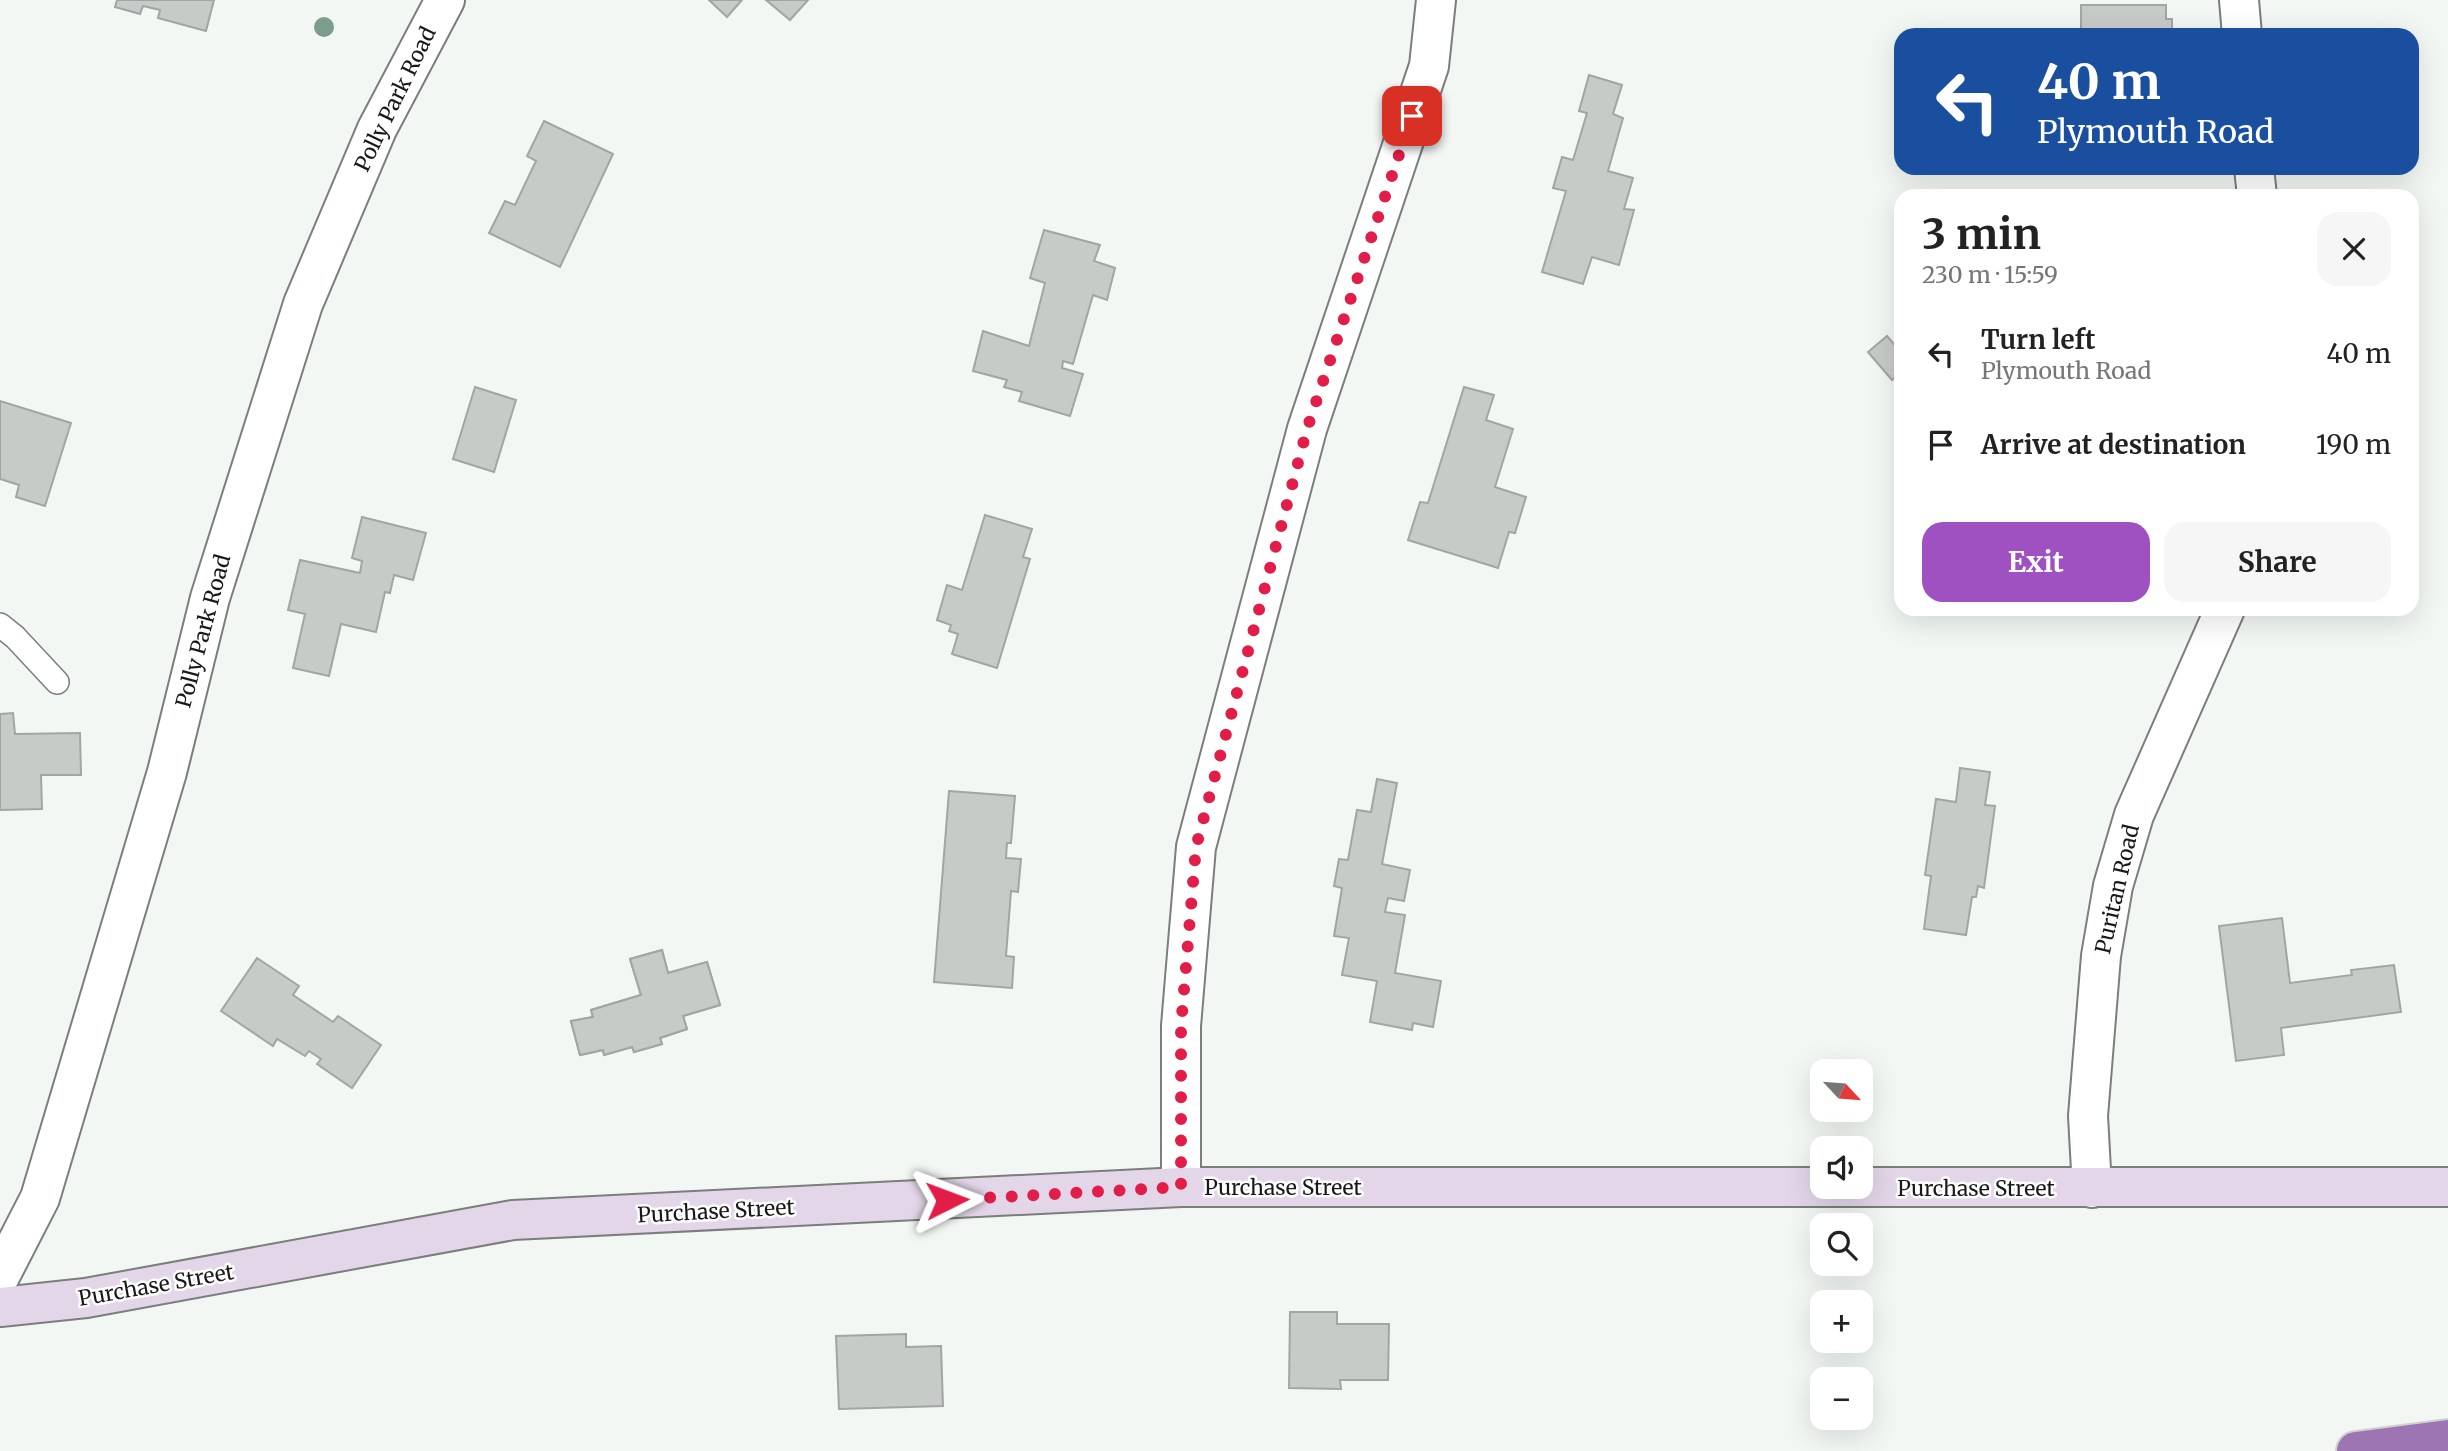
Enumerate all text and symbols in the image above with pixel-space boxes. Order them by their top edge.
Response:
street label: Polly Park Road [348,22,442,176]
text: 40 m [2037,51,2161,112]
icon: left [1922,56,2013,147]
pin [1382,86,1442,146]
icon: arrive [1393,97,1431,135]
text: Plymouth Road [2037,112,2274,152]
text: 3 min [1922,208,2041,260]
button: close [2317,212,2391,286]
text: 230 m · 15:59 [1922,260,2058,289]
text: Turn left [1981,323,2095,356]
icon: left [1922,335,1960,373]
text: 40 m [2327,337,2391,370]
text: Plymouth Road [1981,356,2151,385]
icon: arrive [1922,426,1960,464]
text: Arrive at destination [1981,428,2246,461]
text: 190 m [2316,428,2391,461]
button: Exit [1922,522,2150,602]
button: Share [2164,522,2391,602]
street label: Polly Park Road [170,551,237,711]
street label: Puritan Road [2089,821,2145,956]
north arrow [1810,1059,1872,1122]
map controls [1810,1059,1873,1430]
button: sound [1810,1136,1873,1199]
position arrow [910,1163,984,1237]
street label: Purchase Street [1204,1174,1362,1201]
street label: Purchase Street [1897,1175,2055,1202]
street label: Purchase Street [637,1193,795,1229]
button: search [1810,1213,1873,1276]
street label: Purchase Street [76,1258,236,1312]
button: + [1810,1290,1873,1353]
button: − [1810,1367,1873,1430]

